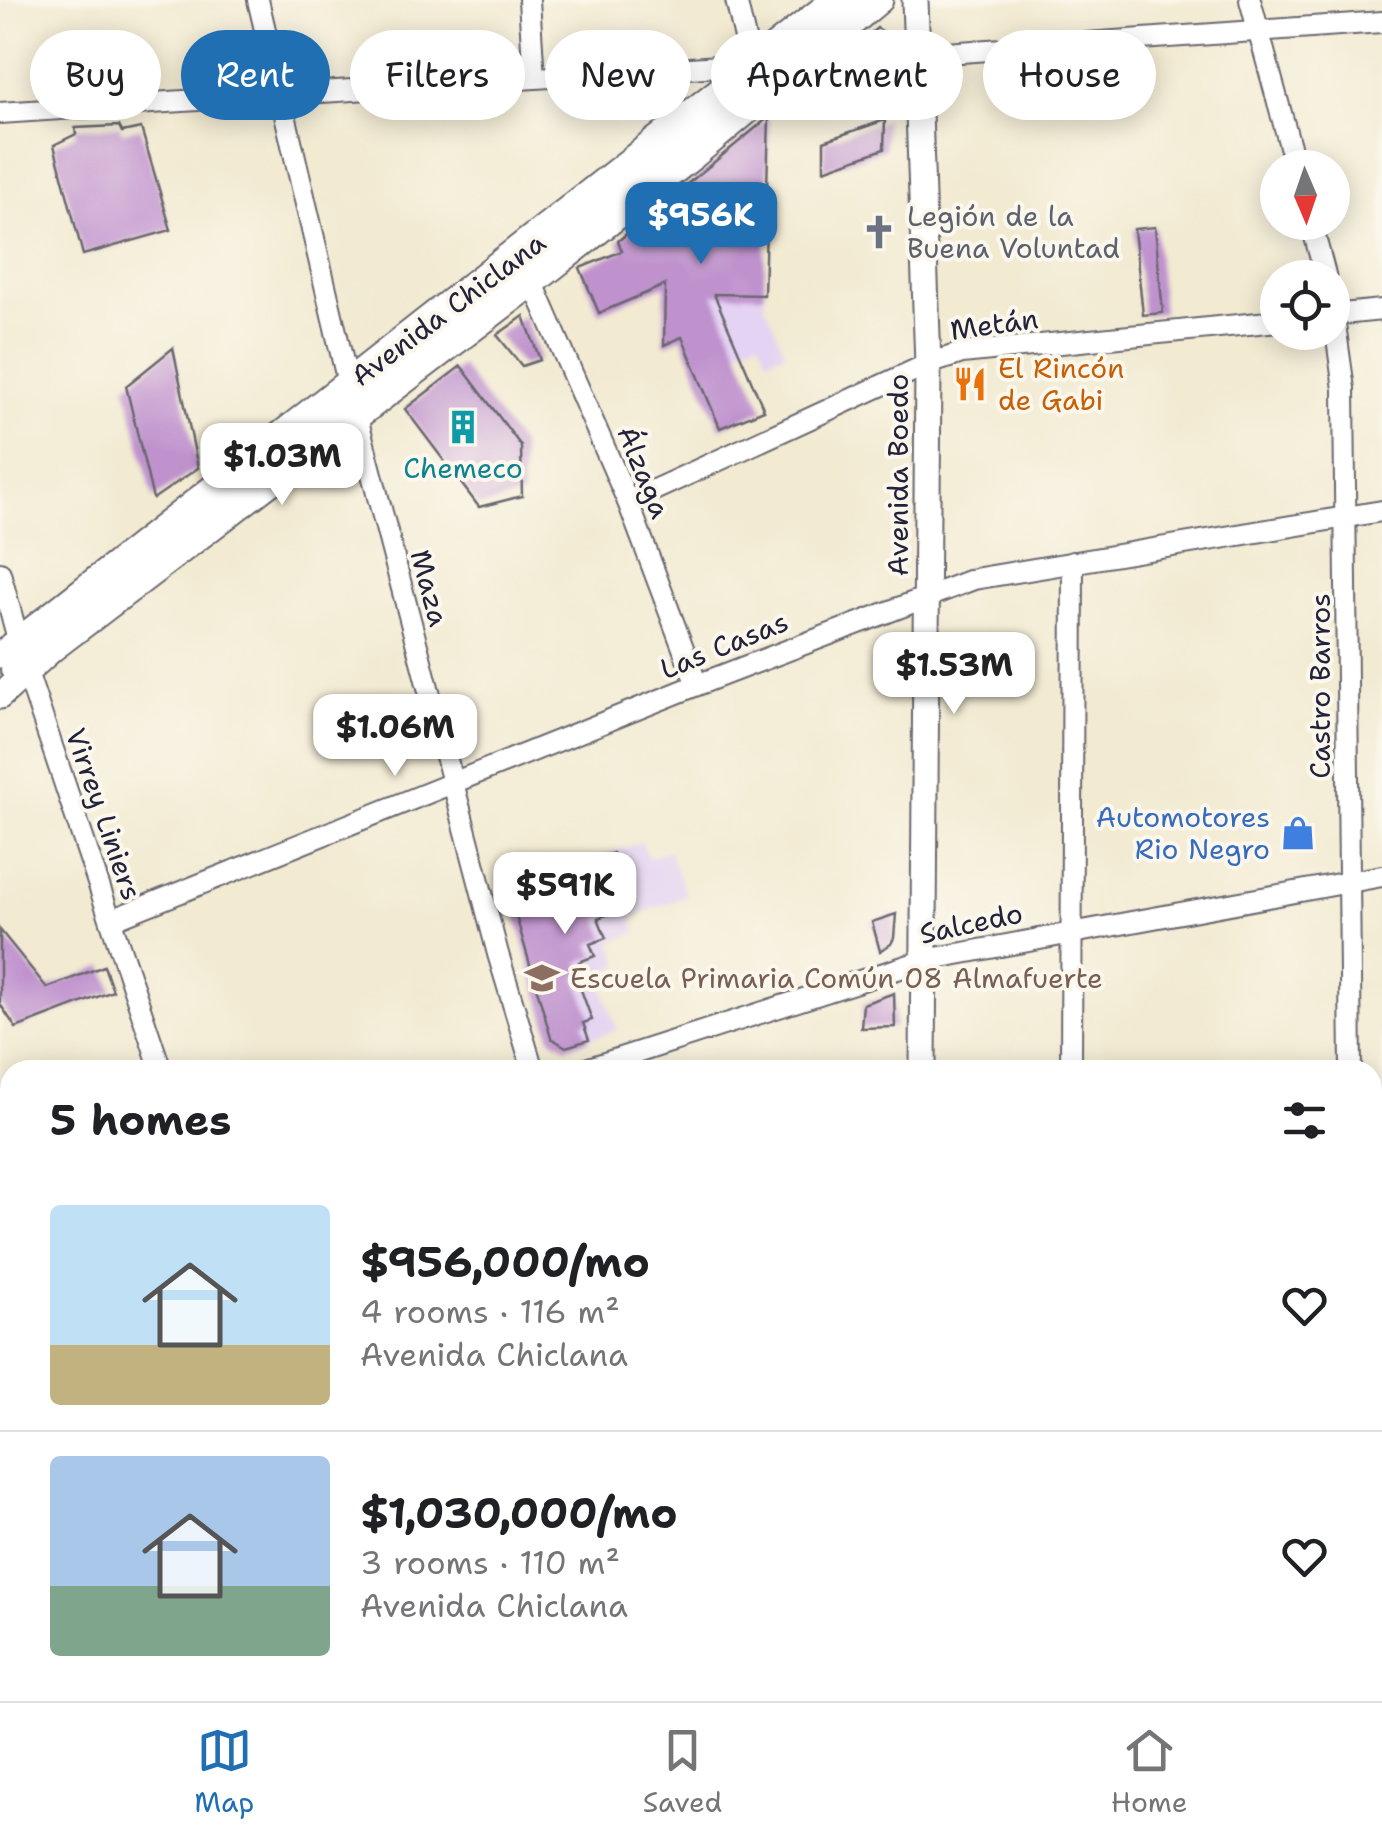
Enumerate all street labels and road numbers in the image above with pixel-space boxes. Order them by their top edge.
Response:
street label: Avenida Chiclana [343,223,553,395]
street label: Metán [948,299,1040,349]
street label: Avenida Boedo [879,374,917,576]
street label: Álzaga [608,420,680,524]
street label: Maza [402,546,458,630]
street label: Castro Barros [1301,593,1339,779]
street label: Las Casas [654,602,794,688]
street label: Virrey Liniers [57,723,151,905]
street label: Salcedo [916,894,1026,952]

